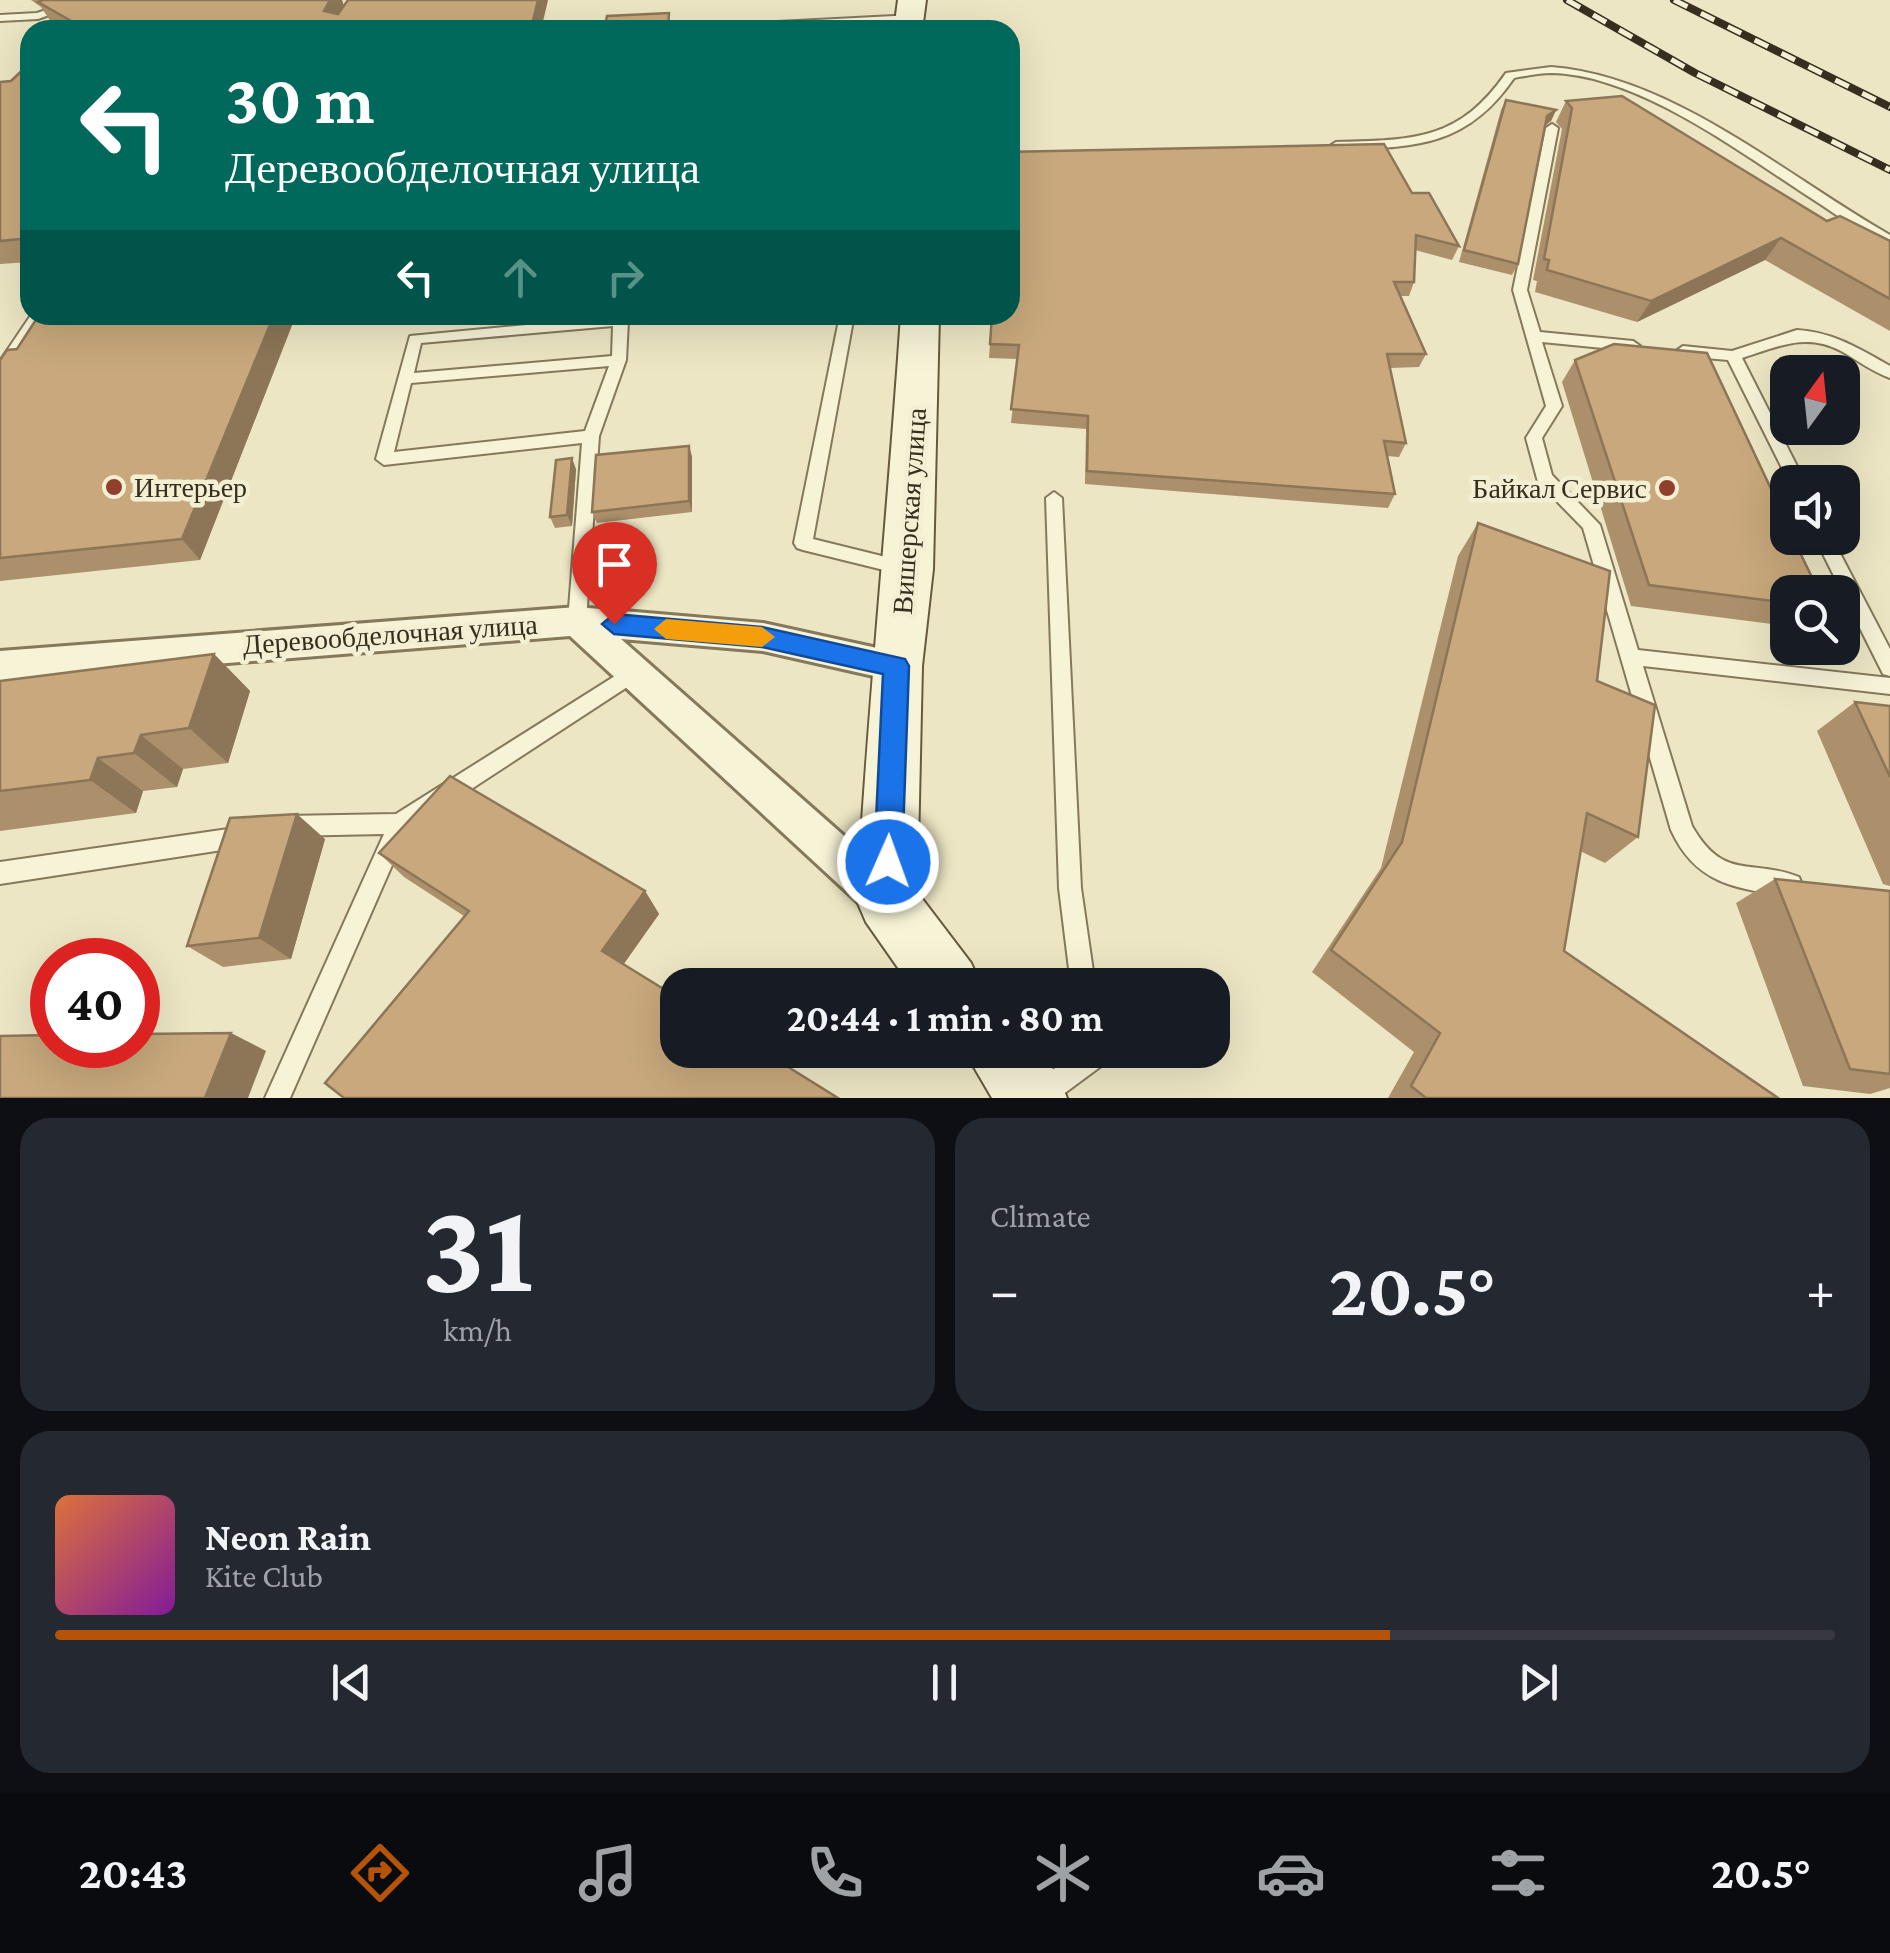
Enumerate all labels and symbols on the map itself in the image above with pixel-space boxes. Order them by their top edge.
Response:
north arrow [1770,355,1860,445]
street label: Вишерская улица [887,406,932,615]
place label: Интерьер [134,472,247,503]
place label: Байкал Сервис [1472,473,1647,504]
marker: Интерьер [103,476,125,498]
marker: Байкал Сервис [1656,477,1678,499]
pin [572,522,657,625]
street label: Деревообделочная улица [242,609,539,660]
position arrow [836,810,940,914]
speed limit sign: 40 [30,938,160,1068]

